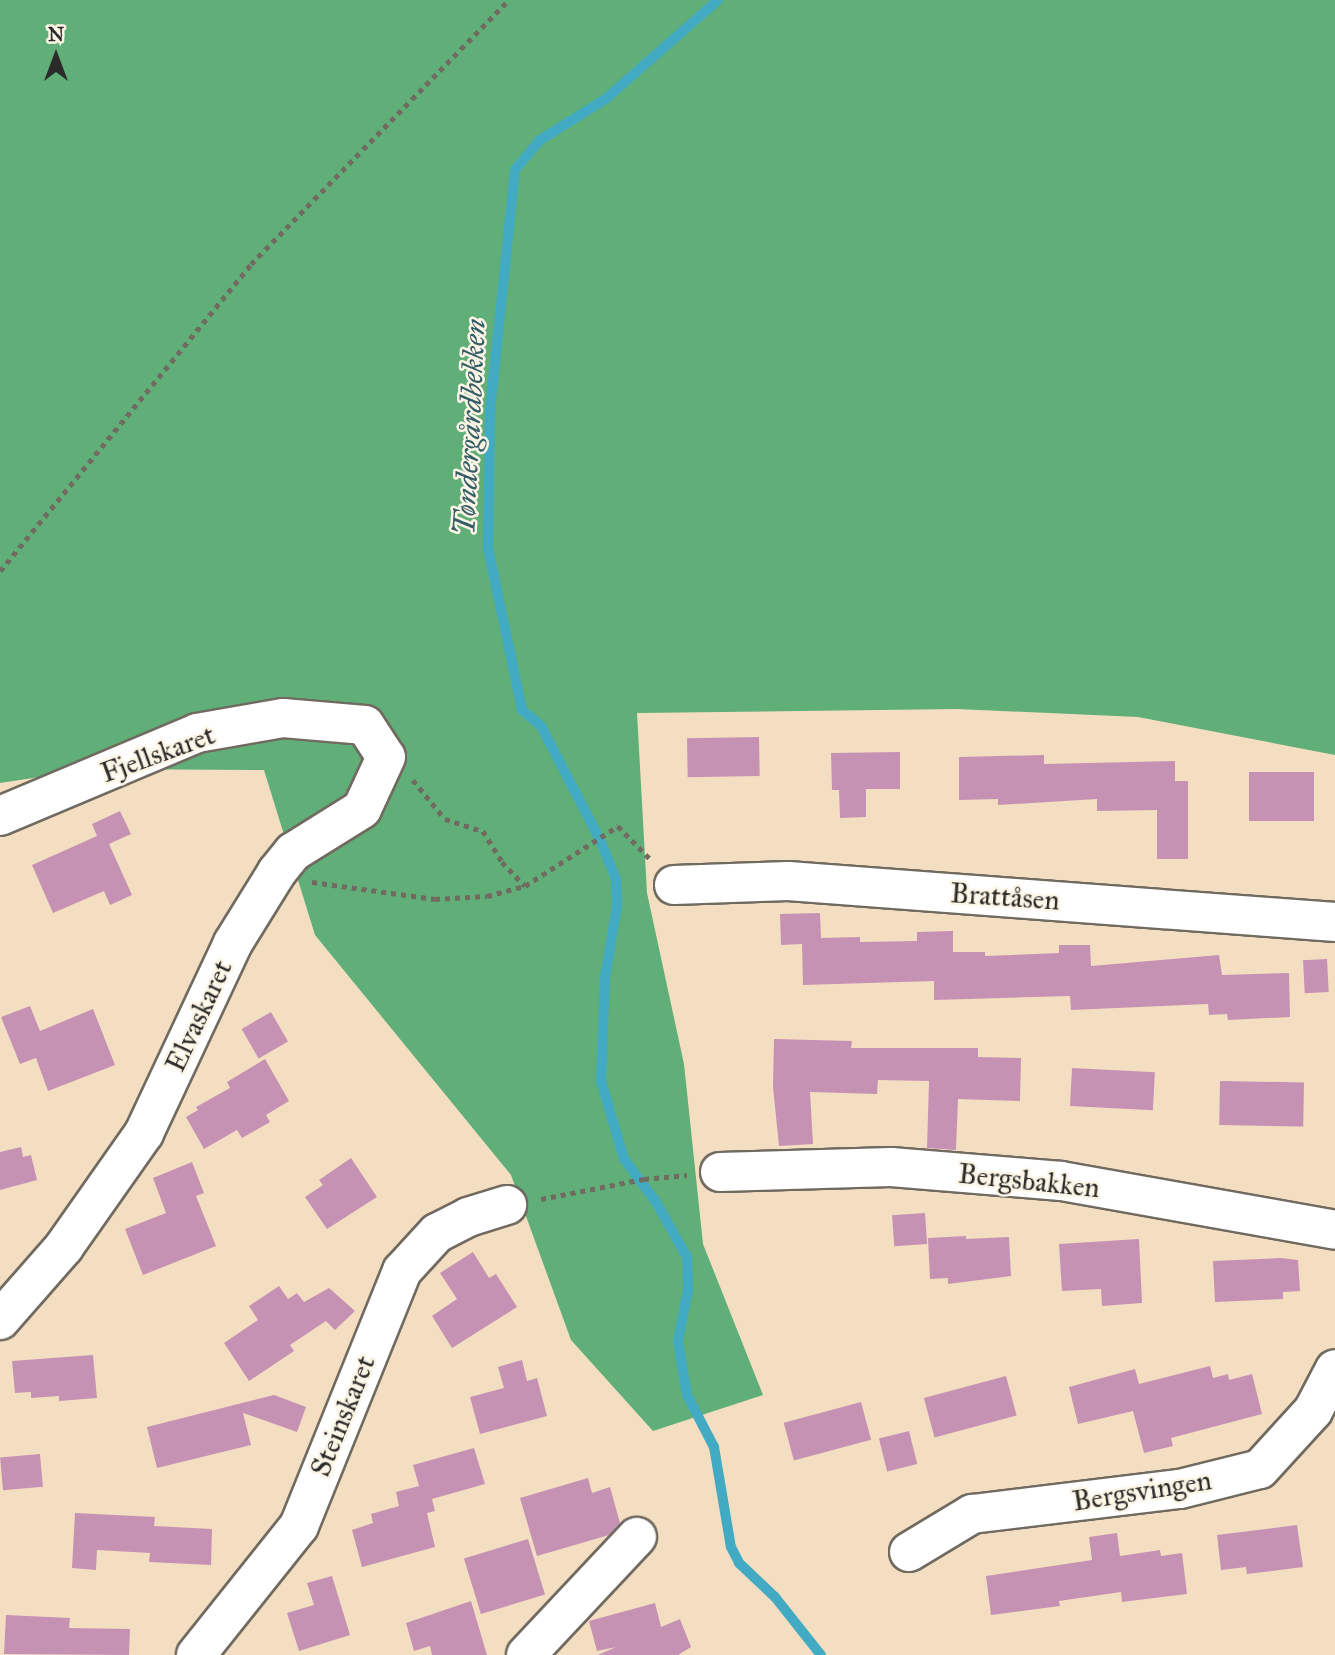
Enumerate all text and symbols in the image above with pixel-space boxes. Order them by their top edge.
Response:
north arrow [21,21,91,91]
text: N [48,23,64,46]
water label: Tøndergårdbekken [446,318,494,536]
street label: Fjellskaret [96,718,220,790]
street label: Brattåsen [949,876,1061,918]
street label: Elvaskaret [159,955,239,1077]
street label: Bergsbakken [957,1157,1101,1205]
street label: Steinskaret [304,1351,382,1481]
street label: Bergsvingen [1070,1463,1214,1519]

